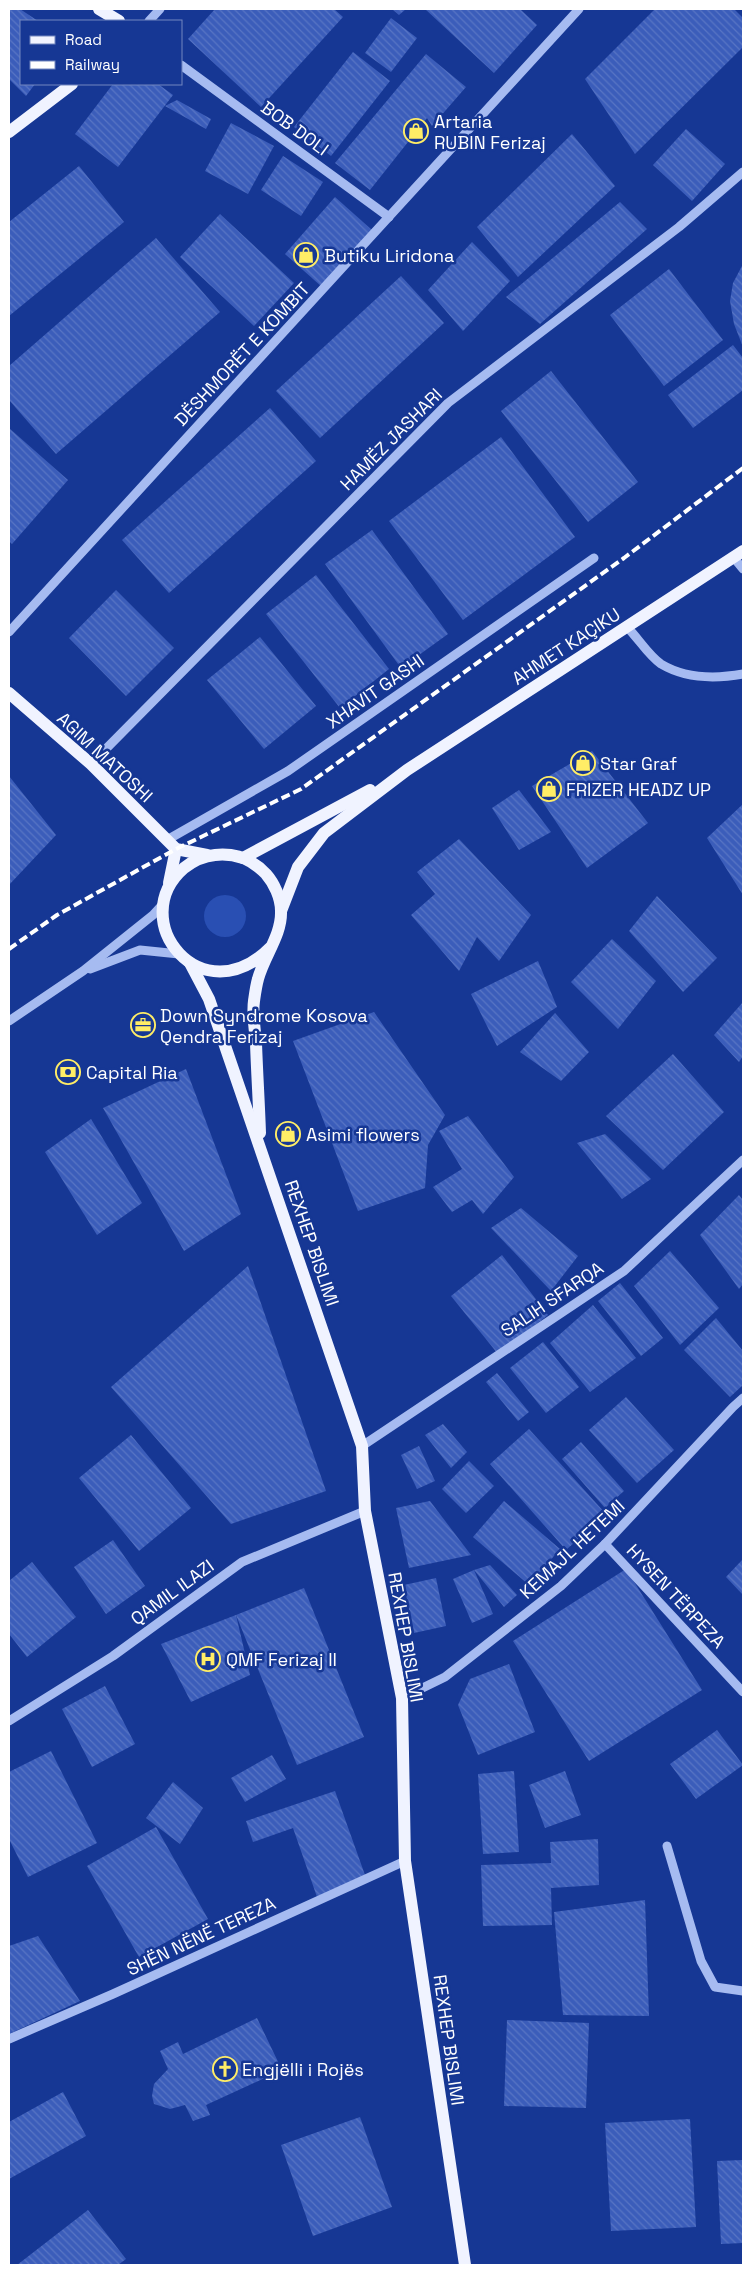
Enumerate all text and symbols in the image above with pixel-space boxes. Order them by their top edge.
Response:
legend [20,20,182,85]
text: Road [65,30,102,49]
text: Railway [65,55,120,74]
street label: BOB DOLI [257,96,333,160]
place label: Artaria RUBIN Ferizaj [434,110,546,154]
shop icon: Artaria RUBIN Ferizaj [403,118,429,144]
shop icon: Butiku Liridona [293,242,319,268]
place label: Butiku Liridona [324,244,454,267]
street label: DËSHMORËT E KOMBIT [169,277,315,431]
street label: HAMËZ JASHARI [335,383,447,495]
street label: AHMET KAÇIKU [507,602,625,690]
street label: XHAVIT GASHI [322,649,428,733]
street label: AGIM MATOSHI [52,707,158,807]
shop icon: Star Graf [570,750,596,776]
place label: Star Graf [600,752,677,775]
shop icon: FRIZER HEADZ UP [536,776,562,802]
place label: FRIZER HEADZ UP [566,778,711,801]
place label: Down Syndrome Kosova Qendra Ferizaj [160,1004,368,1048]
office icon: Down Syndrome Kosova Qendra Ferizaj [130,1012,156,1038]
bank icon: Capital Ria [55,1059,81,1085]
place label: Capital Ria [86,1061,178,1084]
shop icon: Asimi flowers [275,1121,301,1147]
place label: Asimi flowers [306,1123,420,1146]
street label: REXHEP BISLIMI [280,1177,344,1309]
street label: SALIH SFARQA [496,1256,608,1342]
street label: KEMAJL HETEMI [515,1494,629,1604]
street label: HYSEN TËRPEZA [622,1539,730,1653]
street label: QAMIL ILAZI [126,1554,218,1630]
street label: REXHEP BISLIMI [383,1570,429,1704]
hospital icon: QMF Ferizaj II [195,1646,221,1672]
place label: QMF Ferizaj II [226,1648,337,1671]
street label: SHËN NËNË TEREZA [123,1891,279,1981]
street label: REXHEP BISLIMI [428,1973,470,2107]
church icon: Engjëlli i Rojës [212,2056,238,2082]
place label: Engjëlli i Rojës [242,2058,364,2081]

